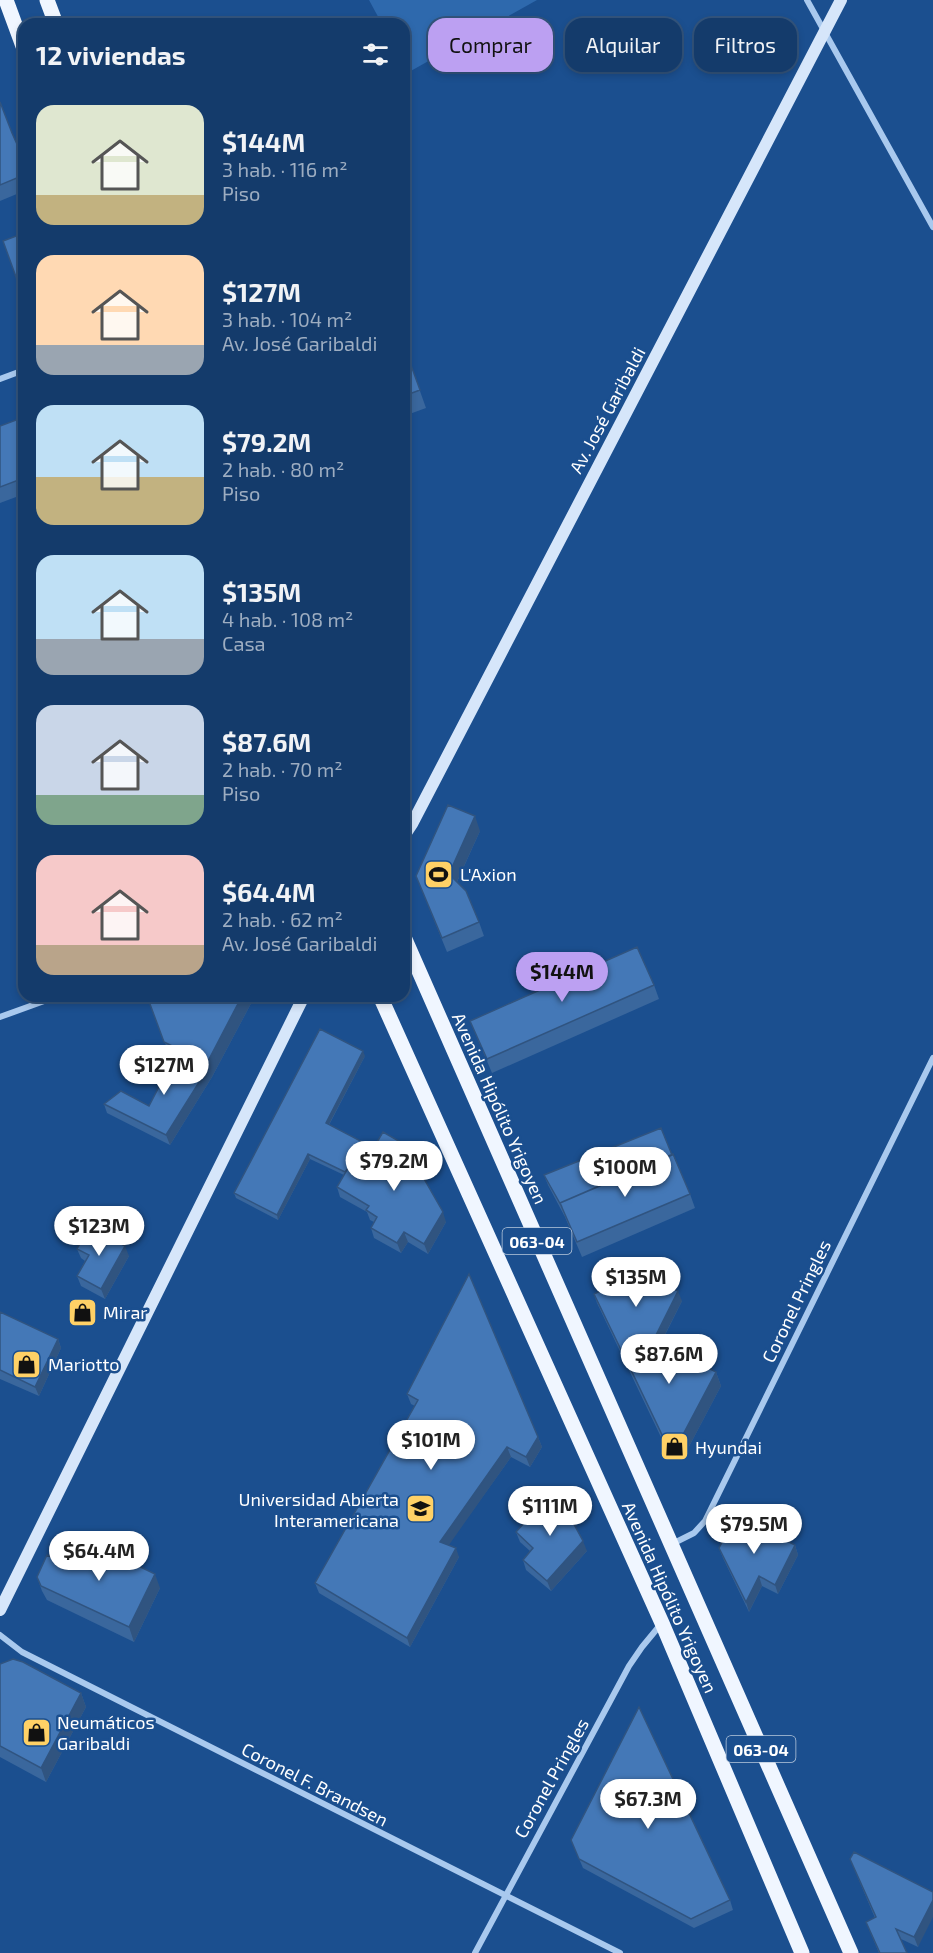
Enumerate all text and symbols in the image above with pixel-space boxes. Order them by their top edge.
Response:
chip: Comprar [428,18,553,72]
chip: Alquilar [565,18,682,72]
chip: Filtros [694,18,797,72]
icon: filters [359,38,392,71]
text: 12 viviendas [36,39,186,70]
text: $144M [222,126,305,157]
icon: home [84,129,156,201]
text: 3 hab. · 116 m² [222,157,347,181]
text: Piso [222,181,260,205]
text: $127M [222,276,301,307]
icon: home [84,279,156,351]
text: 3 hab. · 104 m² [222,307,352,331]
text: Av. José Garibaldi [222,331,377,355]
street label: Av. José Garibaldi [564,343,650,477]
text: $79.2M [222,426,311,457]
icon: home [84,429,156,501]
text: 2 hab. · 80 m² [222,457,344,481]
text: Piso [222,481,260,505]
text: $135M [222,576,301,607]
icon: home [84,579,156,651]
text: 4 hab. · 108 m² [222,607,353,631]
text: Casa [222,631,266,655]
text: $87.6M [222,726,311,757]
icon: home [84,729,156,801]
text: 2 hab. · 70 m² [222,757,342,781]
text: Piso [222,781,260,805]
sports icon: L'Axion [423,858,455,890]
place label: L'Axion [460,863,517,885]
text: $64.4M [222,876,316,907]
icon: home [84,879,156,951]
text: 2 hab. · 62 m² [222,907,343,931]
text: Av. José Garibaldi [222,931,377,955]
pin: $144M [520,952,604,1003]
text: $144M [530,959,594,983]
street label: Avenida Hipólito Yrigoyen [448,1009,552,1207]
pin: $127M [122,1045,206,1096]
text: $127M [134,1052,194,1076]
pin: $79.2M [345,1141,443,1192]
pin: $100M [583,1147,667,1198]
text: $79.2M [360,1148,428,1172]
text: $100M [593,1154,657,1178]
pin: $123M [57,1206,141,1257]
text: $123M [68,1213,130,1237]
road number: 063-04 [502,1228,572,1254]
street label: Coronel Pringles [757,1236,835,1366]
pin: $135M [594,1257,678,1308]
text: $135M [606,1264,666,1288]
shop icon: Mirar [66,1296,98,1328]
place label: Mirar [103,1301,148,1323]
pin: $87.6M [620,1334,718,1385]
text: $87.6M [635,1341,703,1365]
shop icon: Mariotto [11,1348,43,1380]
place label: Mariotto [48,1353,120,1375]
pin: $101M [389,1420,473,1471]
text: $101M [401,1427,461,1451]
shop icon: Hyundai [658,1431,690,1463]
place label: Hyundai [695,1436,762,1458]
pin: $111M [508,1486,592,1537]
place label: Universidad Abierta Interamericana [239,1488,399,1531]
school or university icon: Universidad Abierta Interamericana [404,1493,436,1525]
text: $111M [522,1493,578,1517]
street label: Avenida Hipólito Yrigoyen [618,1498,722,1696]
pin: $79.5M [705,1504,803,1555]
text: $79.5M [720,1511,788,1535]
pin: $64.4M [50,1531,148,1582]
text: $64.4M [63,1538,135,1562]
place label: Neumáticos Garibaldi [57,1711,155,1754]
street label: Coronel Pringles [509,1714,593,1842]
shop icon: Neumáticos Garibaldi [20,1716,52,1748]
road number: 063-04 [726,1736,795,1762]
street label: Coronel F. Brandsen [238,1738,392,1830]
pin: $67.3M [599,1779,697,1830]
text: $67.3M [614,1786,682,1810]

